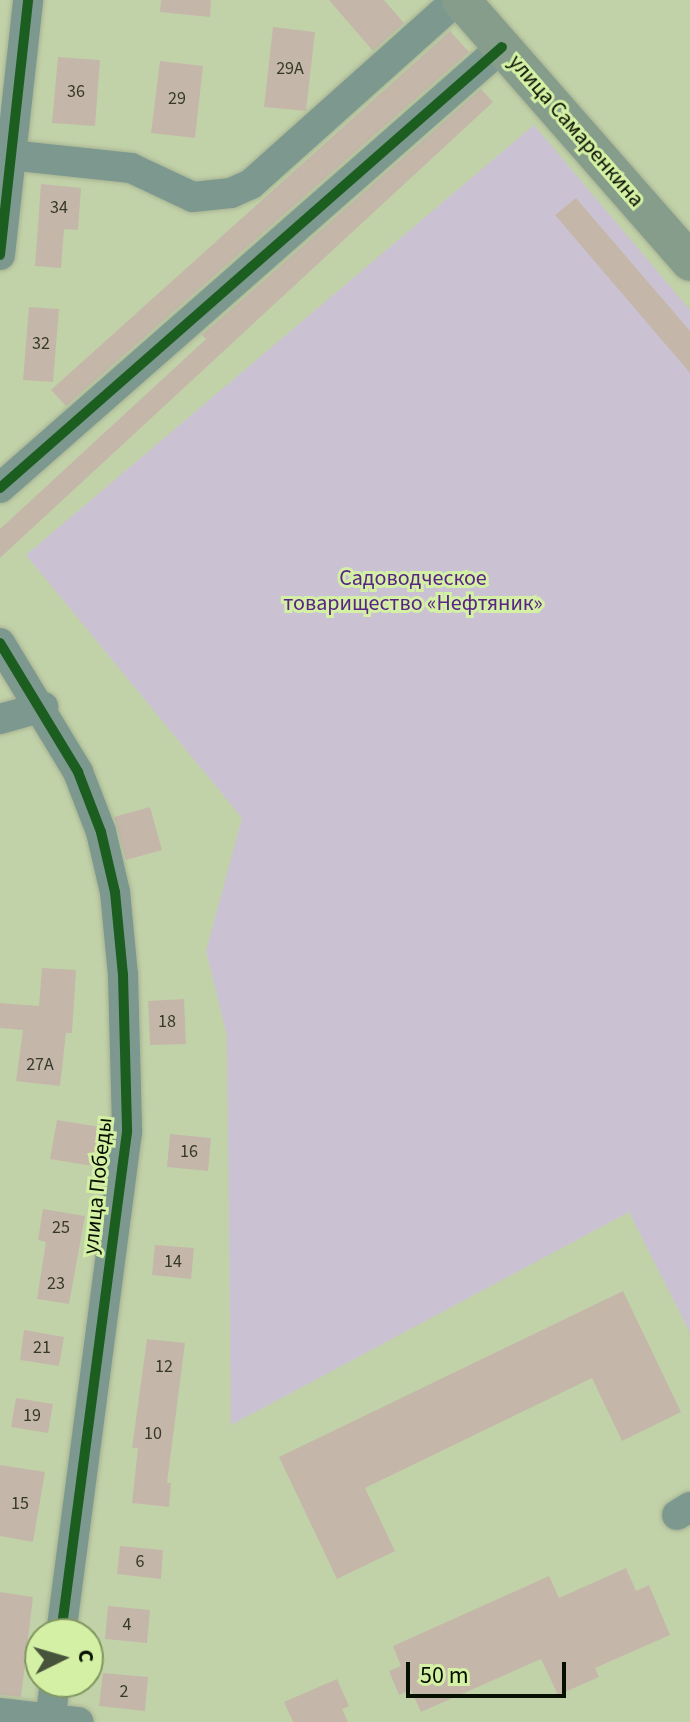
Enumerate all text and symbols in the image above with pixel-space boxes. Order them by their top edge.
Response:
street label: улица Самаренкина [503,50,649,212]
house number: 29А [276,58,304,80]
house number: 36 [67,81,85,103]
house number: 29 [168,88,186,110]
house number: 34 [50,197,68,219]
house number: 32 [32,333,50,355]
park label: Садоводческое товарищество «Нефтяник» [283,565,543,616]
house number: 18 [158,1011,176,1033]
house number: 27А [26,1054,54,1076]
street label: улица Победы [78,1116,118,1256]
house number: 16 [180,1141,198,1163]
house number: 25 [52,1217,70,1239]
house number: 14 [164,1251,182,1273]
house number: 23 [47,1273,65,1295]
house number: 21 [33,1337,51,1359]
house number: 12 [155,1356,173,1378]
house number: 19 [23,1405,41,1427]
house number: 10 [144,1423,162,1445]
house number: 15 [11,1493,29,1515]
house number: 6 [136,1551,144,1573]
house number: 4 [123,1614,131,1636]
north arrow [24,1618,104,1698]
scale bar [410,1646,570,1696]
text: С [69,1648,102,1664]
text: 50 m [420,1658,469,1693]
house number: 2 [120,1681,128,1703]

